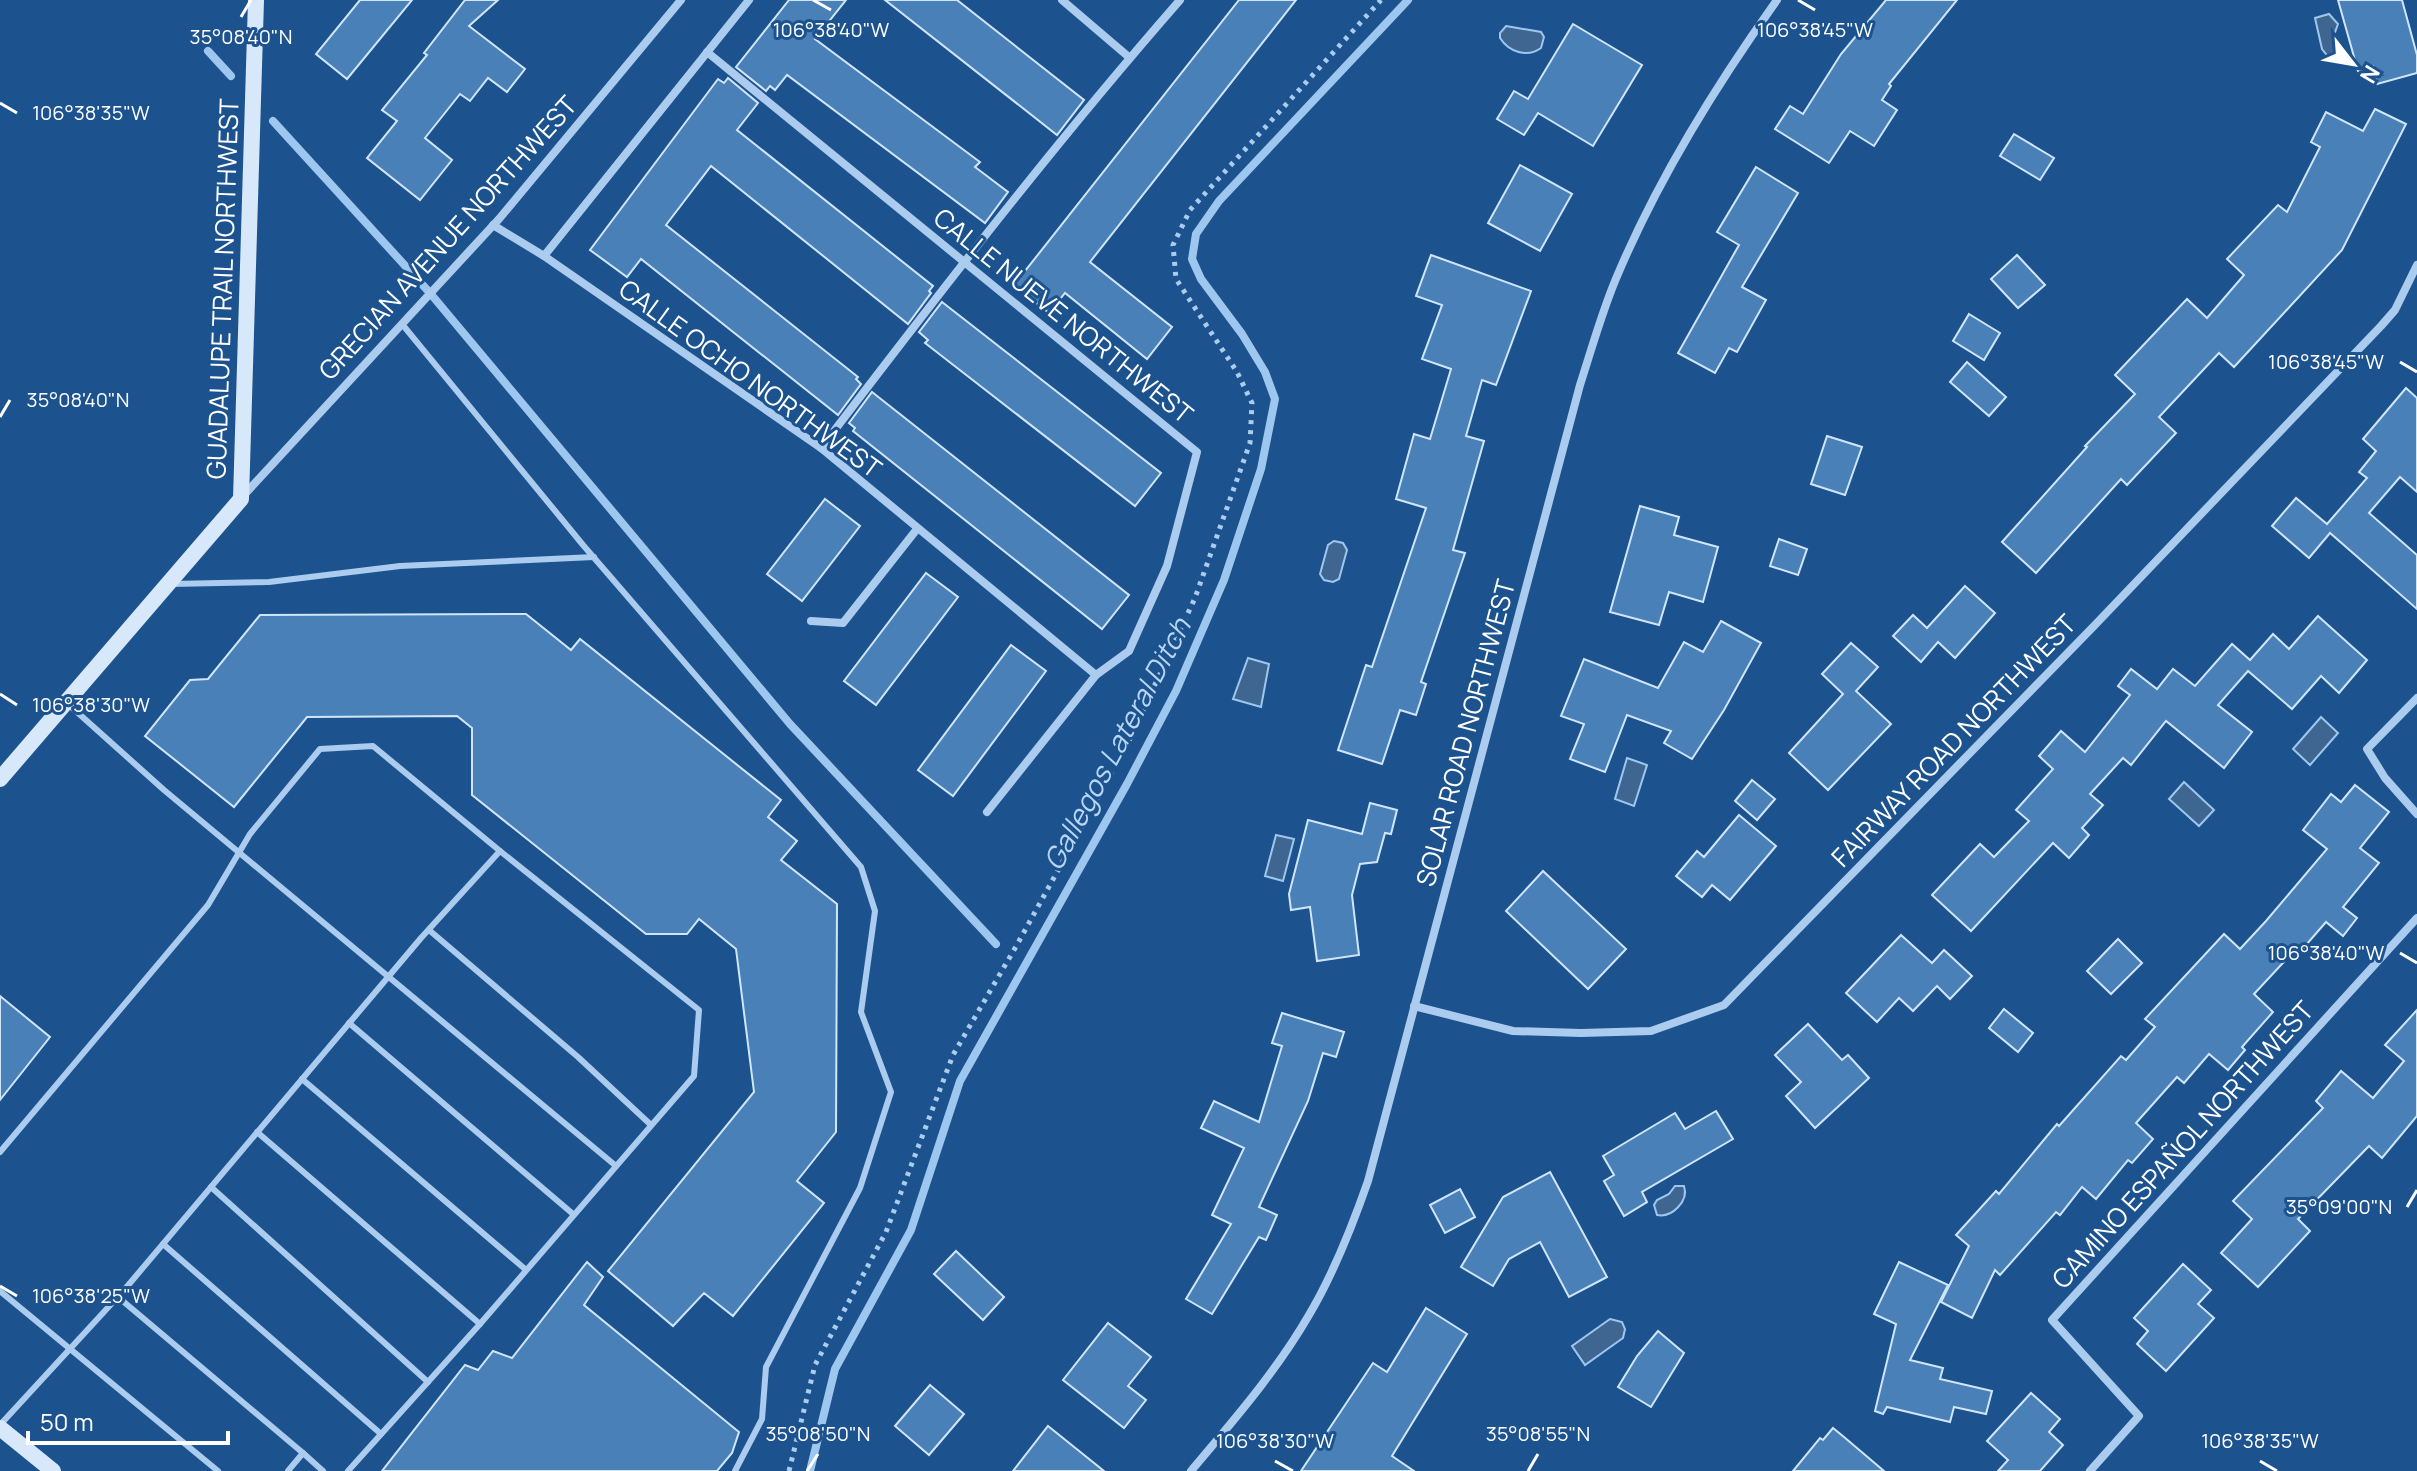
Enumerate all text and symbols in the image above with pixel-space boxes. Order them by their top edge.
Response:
text: 106°38'40"W [773,16,890,43]
text: 106°38'45"W [1757,16,1873,43]
text: 35°08'40"N [190,23,292,50]
north arrow [2313,24,2393,104]
text: N [2353,60,2387,89]
street label: GRECIAN AVENUE NORTHWEST [310,87,585,387]
street label: GUADALUPE TRAIL NORTHWEST [197,98,247,480]
text: 106°38'35"W [32,99,150,126]
street label: CALLE NUEVE NORTHWEST [926,199,1201,431]
street label: CALLE OCHO NORTHWEST [612,271,890,486]
text: 106°38'45"W [2268,348,2384,375]
text: 35°08'40"N [27,386,129,413]
street label: SOLAR ROAD NORTHWEST [1407,575,1523,890]
street label: FAIRWAY ROAD NORTHWEST [1823,606,2084,874]
water label: Gallegos Lateral Ditch [1034,610,1199,876]
text: 106°38'30"W [32,691,150,718]
text: 106°38'40"W [2268,939,2385,966]
street label: CAMINO ESPAÑOL NORTHWEST [2043,992,2322,1296]
text: 35°09'00"N [2286,1193,2392,1220]
text: 106°38'25"W [32,1282,150,1309]
scale bar [28,1395,228,1445]
text: 50 m [40,1405,94,1438]
text: 35°08'50"N [766,1420,870,1447]
text: 35°08'55"N [1486,1420,1590,1447]
text: 106°38'30"W [1216,1427,1334,1454]
text: 106°38'35"W [2201,1427,2319,1454]

